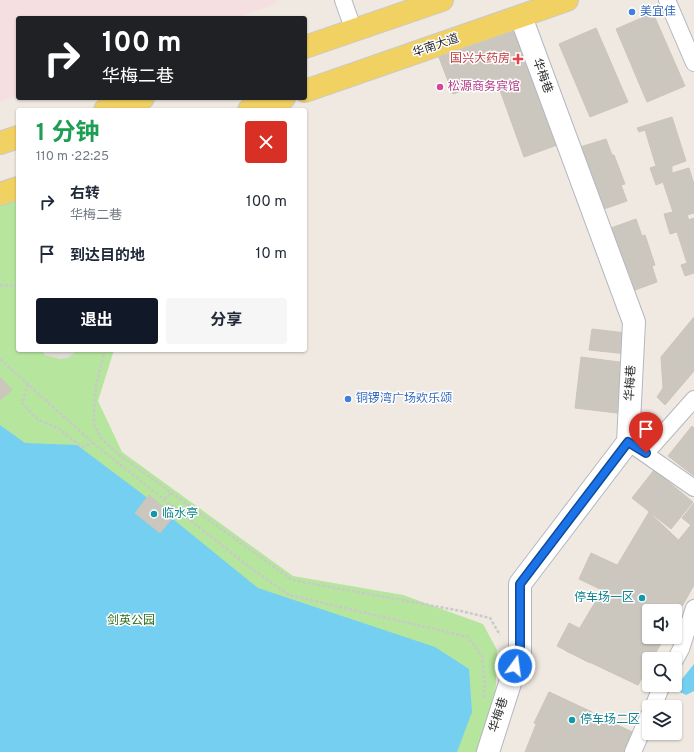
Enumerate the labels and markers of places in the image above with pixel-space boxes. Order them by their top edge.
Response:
place label: 美宜佳 [640,4,676,20]
marker: 美宜佳 [627,7,637,17]
place label: 国兴大药房 [450,51,510,67]
marker: 国兴大药房 [513,54,523,64]
place label: 松源商务宾馆 [448,79,520,95]
marker: 松源商务宾馆 [435,82,445,92]
place label: 铜锣湾广场·欢乐颂 [356,391,452,407]
marker: 铜锣湾广场·欢乐颂 [343,394,353,404]
pin [629,412,663,453]
place label: 临水亭 [162,506,198,522]
marker: 临水亭 [149,509,159,519]
place label: 停车场一区 [574,590,634,606]
marker: 停车场一区 [637,593,647,603]
place label: 停车场二区 [580,712,640,728]
marker: 停车场二区 [567,715,577,725]

